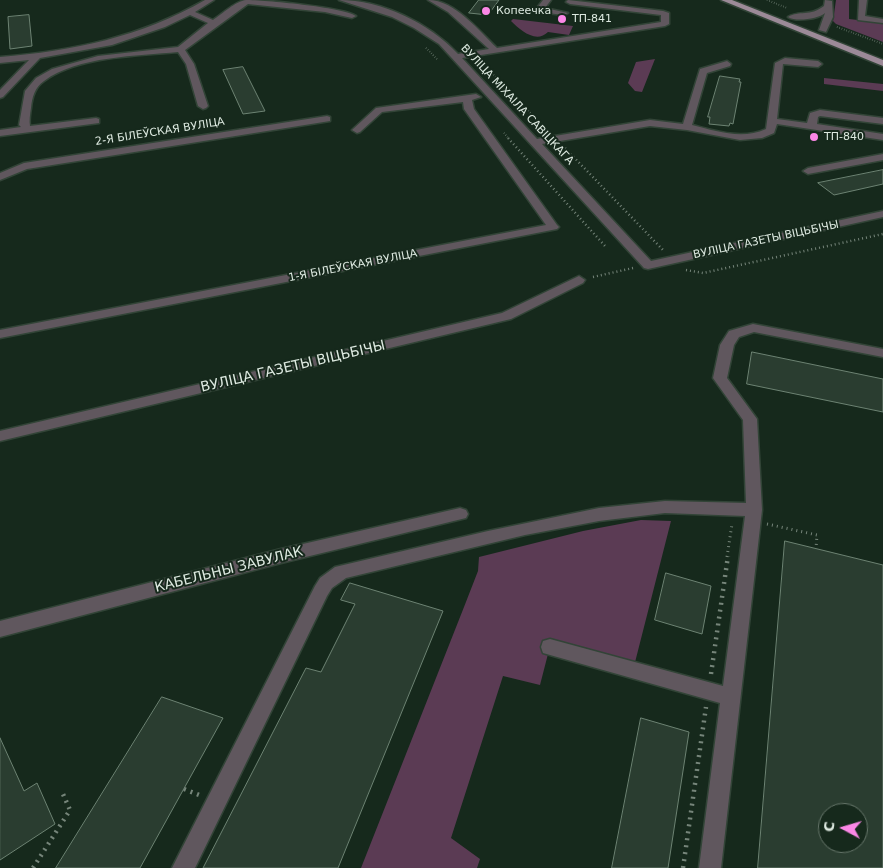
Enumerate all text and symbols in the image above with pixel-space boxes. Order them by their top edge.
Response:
place label: Копеечка [496,4,551,18]
marker: Копеечка [480,5,492,17]
place label: ТП-841 [572,12,612,26]
marker: ТП-841 [556,13,568,25]
street label: ВУЛІЦА МІХАІЛА САВІЦКАГА [458,42,576,168]
street label: 2-Я БІЛЕЎСКАЯ ВУЛІЦА [94,115,226,149]
place label: ТП-840 [824,130,864,144]
marker: ТП-840 [808,131,820,143]
street label: ВУЛІЦА ГАЗЕТЫ ВІЦЬБІЧЫ [692,218,840,262]
street label: 1-Я БІЛЕЎСКАЯ ВУЛІЦА [288,247,418,285]
street label: ВУЛІЦА ГАЗЕТЫ ВІЦЬБІЧЫ [199,338,387,396]
street label: КАБЕЛЬНЫ ЗАВУЛАК [153,543,305,597]
north arrow [818,803,868,853]
text: С [821,821,838,832]

